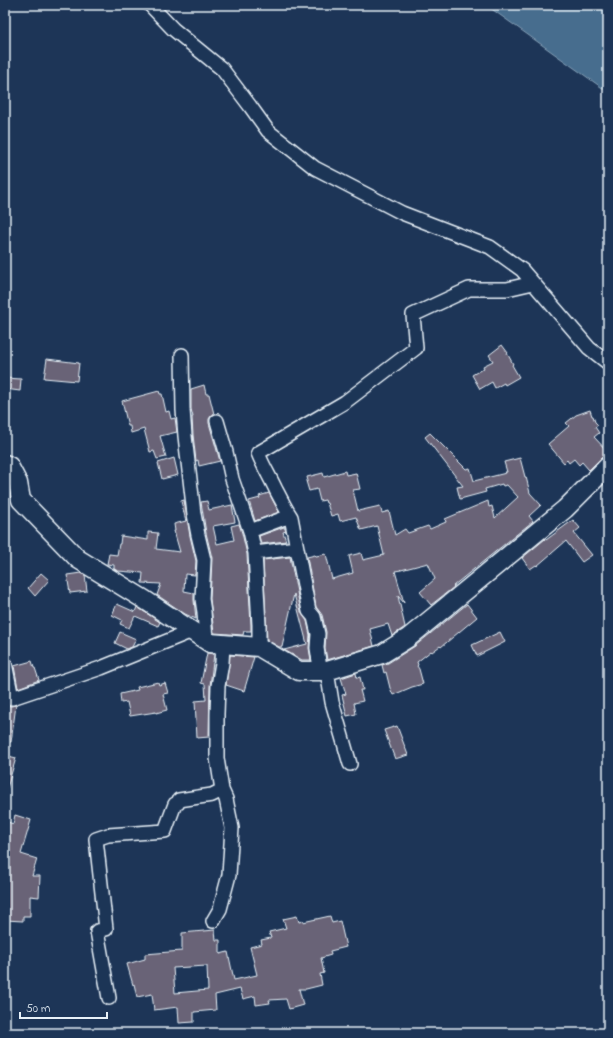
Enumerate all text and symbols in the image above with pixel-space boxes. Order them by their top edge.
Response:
scale bar [20,994,107,1020]
text: 50 m [26,1000,50,1018]

